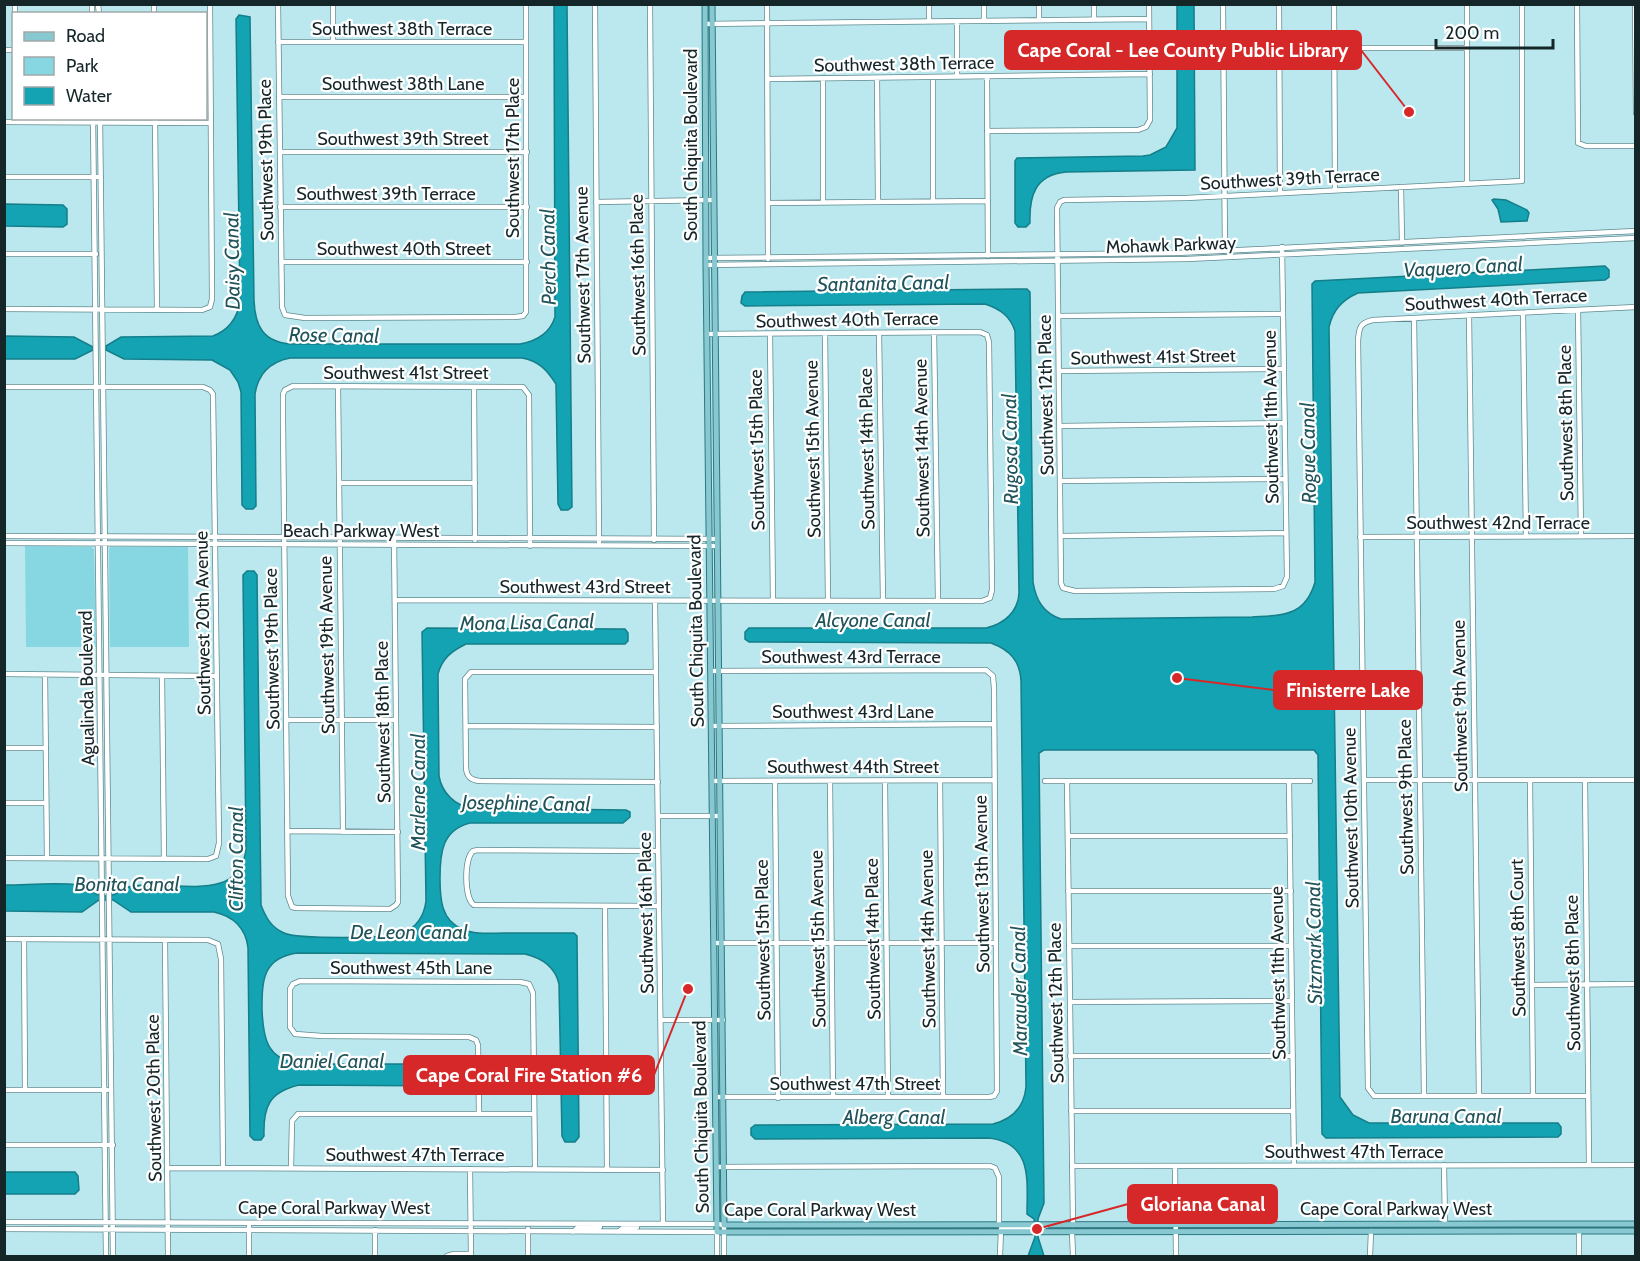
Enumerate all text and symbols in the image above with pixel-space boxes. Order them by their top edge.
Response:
legend [12,12,207,120]
scale bar [1436,12,1553,50]
street label: Southwest 38th Terrace [312,18,492,40]
text: 200 m [1445,22,1499,44]
text: Road [66,25,105,47]
callout: Cape Coral - Lee County Public Library [1005,31,1361,69]
text: Cape Coral - Lee County Public Library [1017,38,1349,62]
street label: South Chiquita Boulevard [680,49,702,241]
street label: Southwest 38th Terrace [814,51,994,77]
text: Park [66,55,99,77]
street label: Southwest 38th Lane [322,73,484,95]
street label: Southwest 17th Place [502,78,524,238]
street label: Southwest 19th Place [254,79,278,241]
text: Water [66,85,112,107]
street label: Southwest 39th Street [317,128,489,150]
street label: Southwest 39th Terrace [1200,163,1380,195]
street label: Southwest 39th Terrace [296,183,476,205]
street label: Southwest 17th Avenue [570,186,596,364]
street label: Southwest 16th Place [626,194,650,356]
water label: Perch Canal [535,208,561,305]
water label: Daisy Canal [219,212,245,310]
street label: Mohawk Parkway [1105,232,1237,258]
street label: Southwest 40th Street [317,238,491,260]
water label: Vaquero Canal [1403,252,1524,282]
water label: Santanita Canal [817,270,949,296]
street label: Southwest 40th Terrace [1404,284,1588,316]
street label: Southwest 40th Terrace [755,307,939,333]
street label: Southwest 12th Place [1034,314,1058,476]
water label: Rose Canal [289,322,380,348]
street label: Southwest 11th Avenue [1258,330,1284,504]
street label: Southwest 41st Street [1070,345,1236,369]
street label: Southwest 8th Place [1554,345,1578,501]
street label: Southwest 14th Avenue [909,359,935,537]
street label: Southwest 15th Avenue [800,360,826,538]
street label: Southwest 41st Street [323,362,489,384]
street label: Southwest 14th Place [855,368,879,530]
street label: Southwest 15th Place [745,369,769,531]
water label: Rugosa Canal [997,393,1023,505]
water label: Rogue Canal [1295,402,1321,504]
street label: Southwest 42nd Terrace [1406,512,1590,534]
street label: Beach Parkway West [283,520,439,542]
street label: Southwest 20th Avenue [190,531,216,715]
street label: South Chiquita Boulevard [683,535,709,727]
street label: Southwest 19th Avenue [314,556,340,734]
street label: Southwest 19th Place [260,568,284,730]
street label: Southwest 43rd Street [499,576,671,598]
water label: Alcyone Canal [815,608,931,632]
water label: Mona Lisa Canal [459,609,595,635]
street label: Agualinda Boulevard [75,610,99,766]
street label: Southwest 9th Avenue [1447,620,1473,792]
street label: Southwest 18th Place [371,641,395,803]
street label: Southwest 43rd Terrace [761,646,941,668]
callout: Finisterre Lake [1274,671,1422,709]
text: Finisterre Lake [1286,678,1410,702]
street label: Southwest 43rd Lane [772,701,934,723]
street label: Southwest 9th Place [1394,719,1418,875]
street label: Southwest 10th Avenue [1338,727,1364,909]
water label: Marlene Canal [406,733,430,851]
street label: Southwest 44th Street [767,756,939,778]
water label: Josephine Canal [460,790,591,816]
street label: Southwest 13th Avenue [969,795,995,973]
water label: Clifton Canal [224,806,248,911]
street label: Southwest 16th Place [634,832,658,994]
street label: Southwest 15th Avenue [805,850,831,1028]
street label: Southwest 14th Avenue [915,850,941,1028]
street label: Southwest 14th Place [861,858,885,1020]
street label: Southwest 15th Place [751,859,775,1021]
street label: Southwest 8th Court [1506,859,1530,1017]
water label: Bonita Canal [75,872,180,896]
water label: Sitzmark Canal [1301,881,1327,1005]
street label: Southwest 11th Avenue [1265,886,1291,1060]
street label: Southwest 8th Place [1561,895,1585,1051]
water label: De Leon Canal [350,920,468,944]
street label: Southwest 12th Place [1044,922,1068,1084]
water label: Marauder Canal [1006,926,1032,1057]
street label: Southwest 45th Lane [330,957,492,979]
street label: Southwest 20th Place [142,1014,166,1182]
street label: South Chiquita Boulevard [688,1021,714,1213]
water label: Daniel Canal [280,1049,385,1073]
callout: Cape Coral Fire Station #6 [404,1056,654,1094]
text: Cape Coral Fire Station #6 [416,1063,642,1087]
street label: Southwest 47th Street [770,1073,940,1095]
water label: Baruna Canal [1390,1104,1502,1128]
water label: Alberg Canal [842,1105,946,1129]
street label: Southwest 47th Terrace [1264,1141,1444,1163]
street label: Southwest 47th Terrace [325,1144,505,1166]
callout: Gloriana Canal [1128,1185,1277,1223]
text: Gloriana Canal [1141,1192,1265,1216]
street label: Cape Coral Parkway West [238,1197,430,1219]
street label: Cape Coral Parkway West [1300,1198,1492,1220]
street label: Cape Coral Parkway West [724,1199,916,1221]

